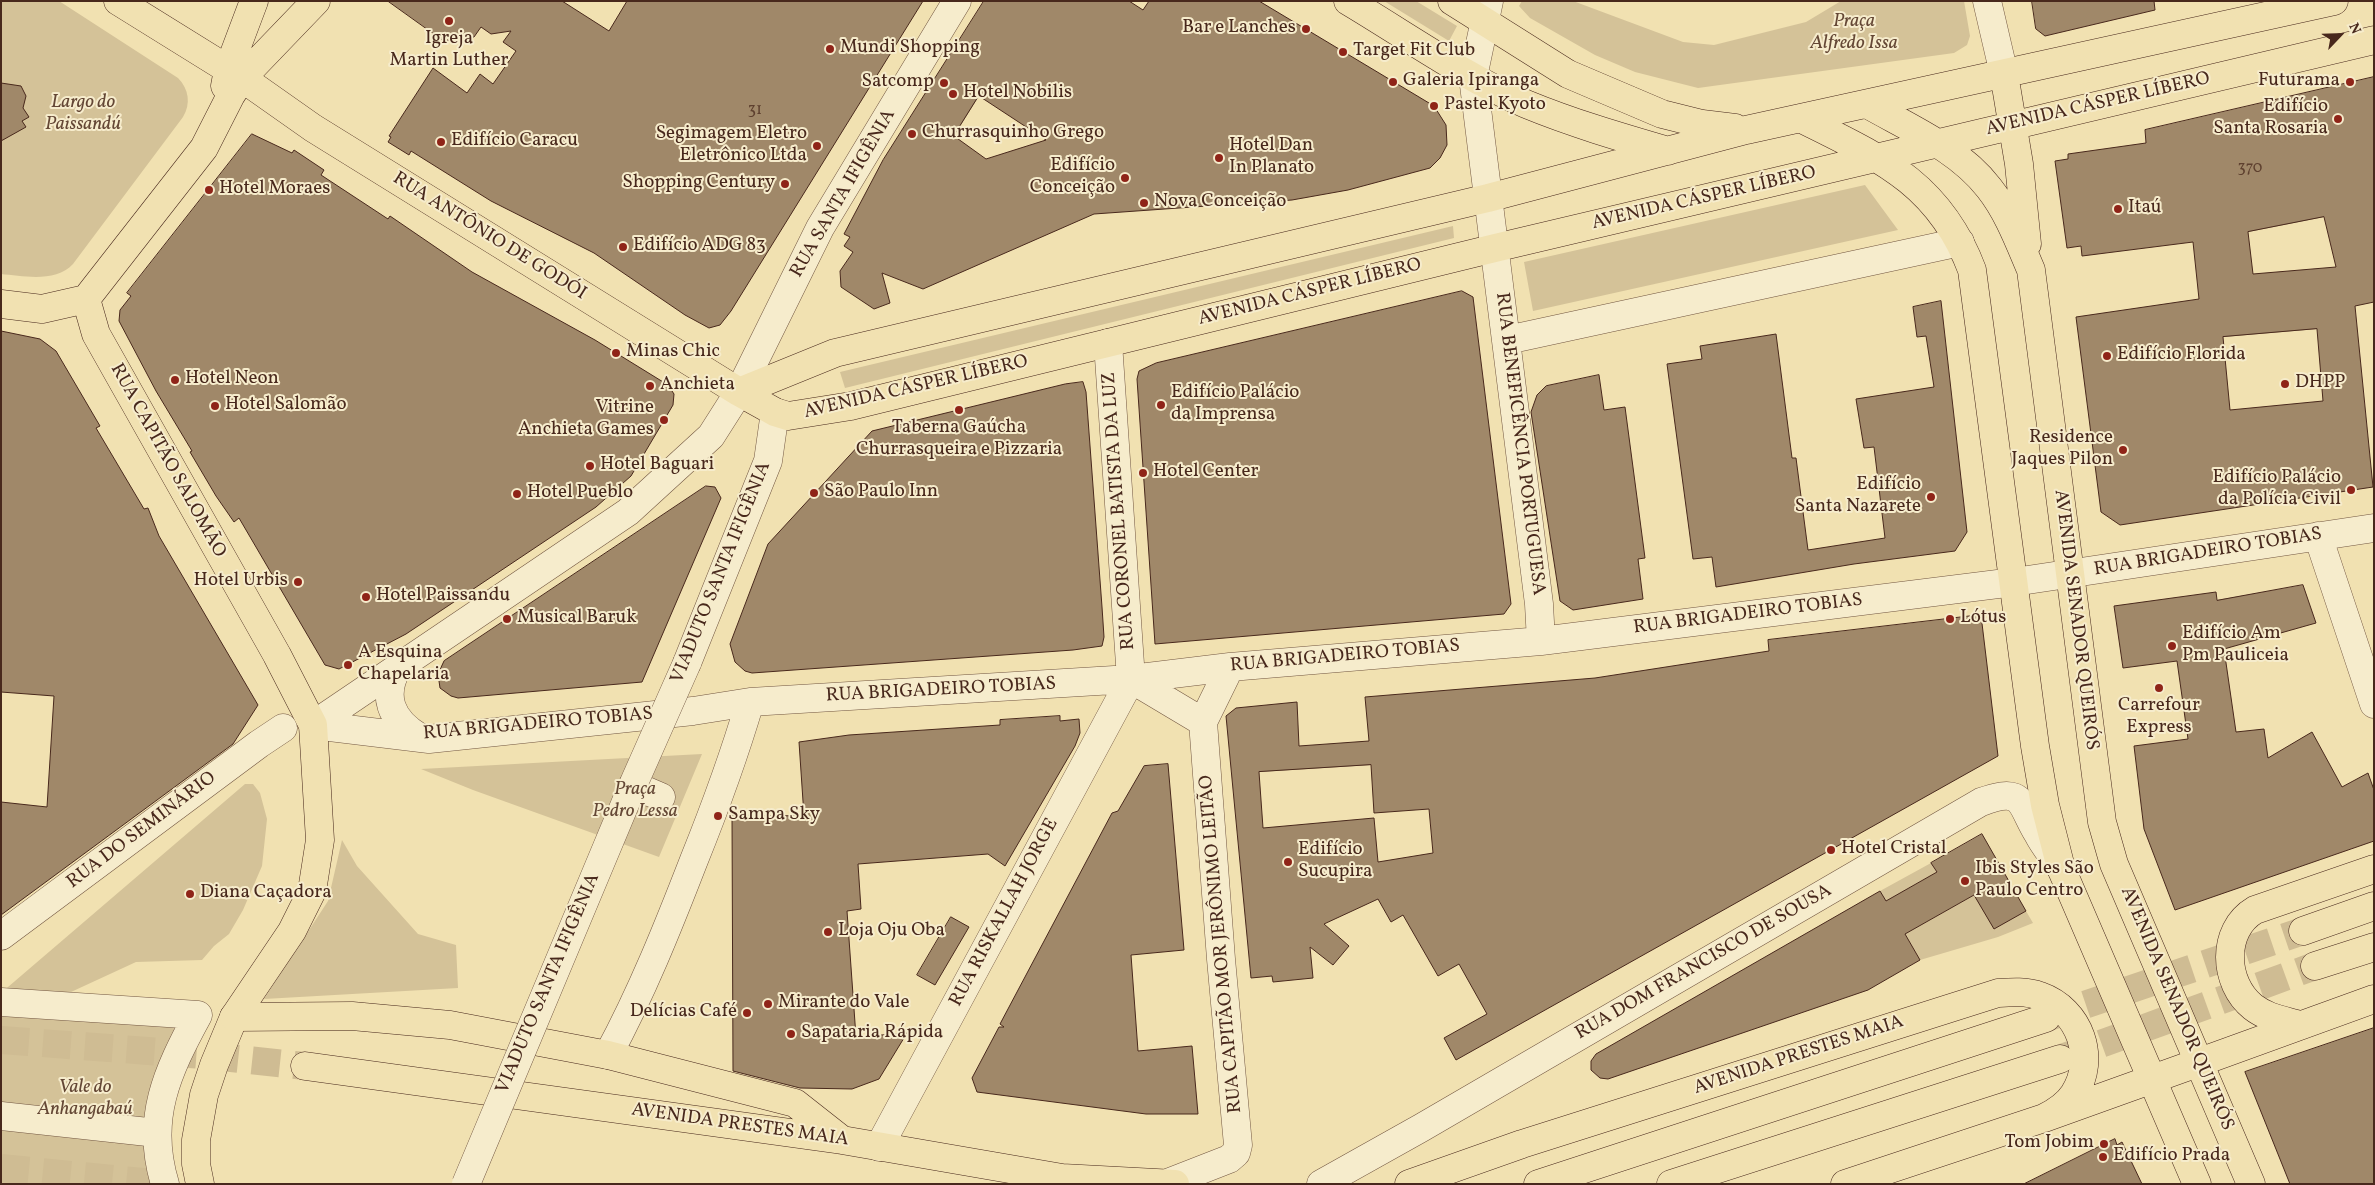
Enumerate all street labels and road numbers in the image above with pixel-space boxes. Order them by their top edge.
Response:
street label: AVENIDA CÁSPER LÍBERO [1984,68,2212,142]
street label: RUA SANTA IFIGÊNIA [786,106,902,282]
street label: AVENIDA CÁSPER LÍBERO [1590,162,1818,236]
street label: RUA ANTÔNIO DE GODÓI [388,168,590,306]
street label: AVENIDA CÁSPER LÍBERO [1196,254,1424,332]
street label: RUA BENEFICÊNCIA PORTUGUESA [1489,291,1549,597]
street label: AVENIDA CÁSPER LÍBERO [802,351,1030,425]
street label: RUA CAPITÃO SALOMÃO [104,360,230,562]
street label: RUA CORONEL BATISTA DA LUZ [1099,371,1141,651]
street label: VIADUTO SANTA IFIGÊNIA [667,459,777,687]
street label: AVENIDA SENADOR QUEIRÓS [2048,488,2102,752]
street label: RUA BRIGADEIRO TOBIAS [2092,524,2324,582]
street label: RUA BRIGADEIRO TOBIAS [1632,590,1864,640]
street label: RUA BRIGADEIRO TOBIAS [1229,636,1461,678]
street label: RUA BRIGADEIRO TOBIAS [825,674,1057,708]
street label: RUA BRIGADEIRO TOBIAS [422,704,654,746]
street label: RUA DO SEMINÁRIO [63,767,221,895]
street label: RUA CAPITÃO MOR JERÔNIMO LEITÃO [1196,774,1248,1114]
street label: RUA RISKALLAH JORGE [946,815,1064,1011]
street label: VIADUTO SANTA IFIGÊNIA [492,870,606,1098]
street label: RUA DOM FRANCISCO DE SOUSA [1572,880,1836,1046]
street label: AVENIDA SENADOR QUEIRÓS [2114,884,2238,1134]
street label: AVENIDA PRESTES MAIA [1691,1011,1907,1101]
street label: AVENIDA PRESTES MAIA [630,1099,850,1153]

